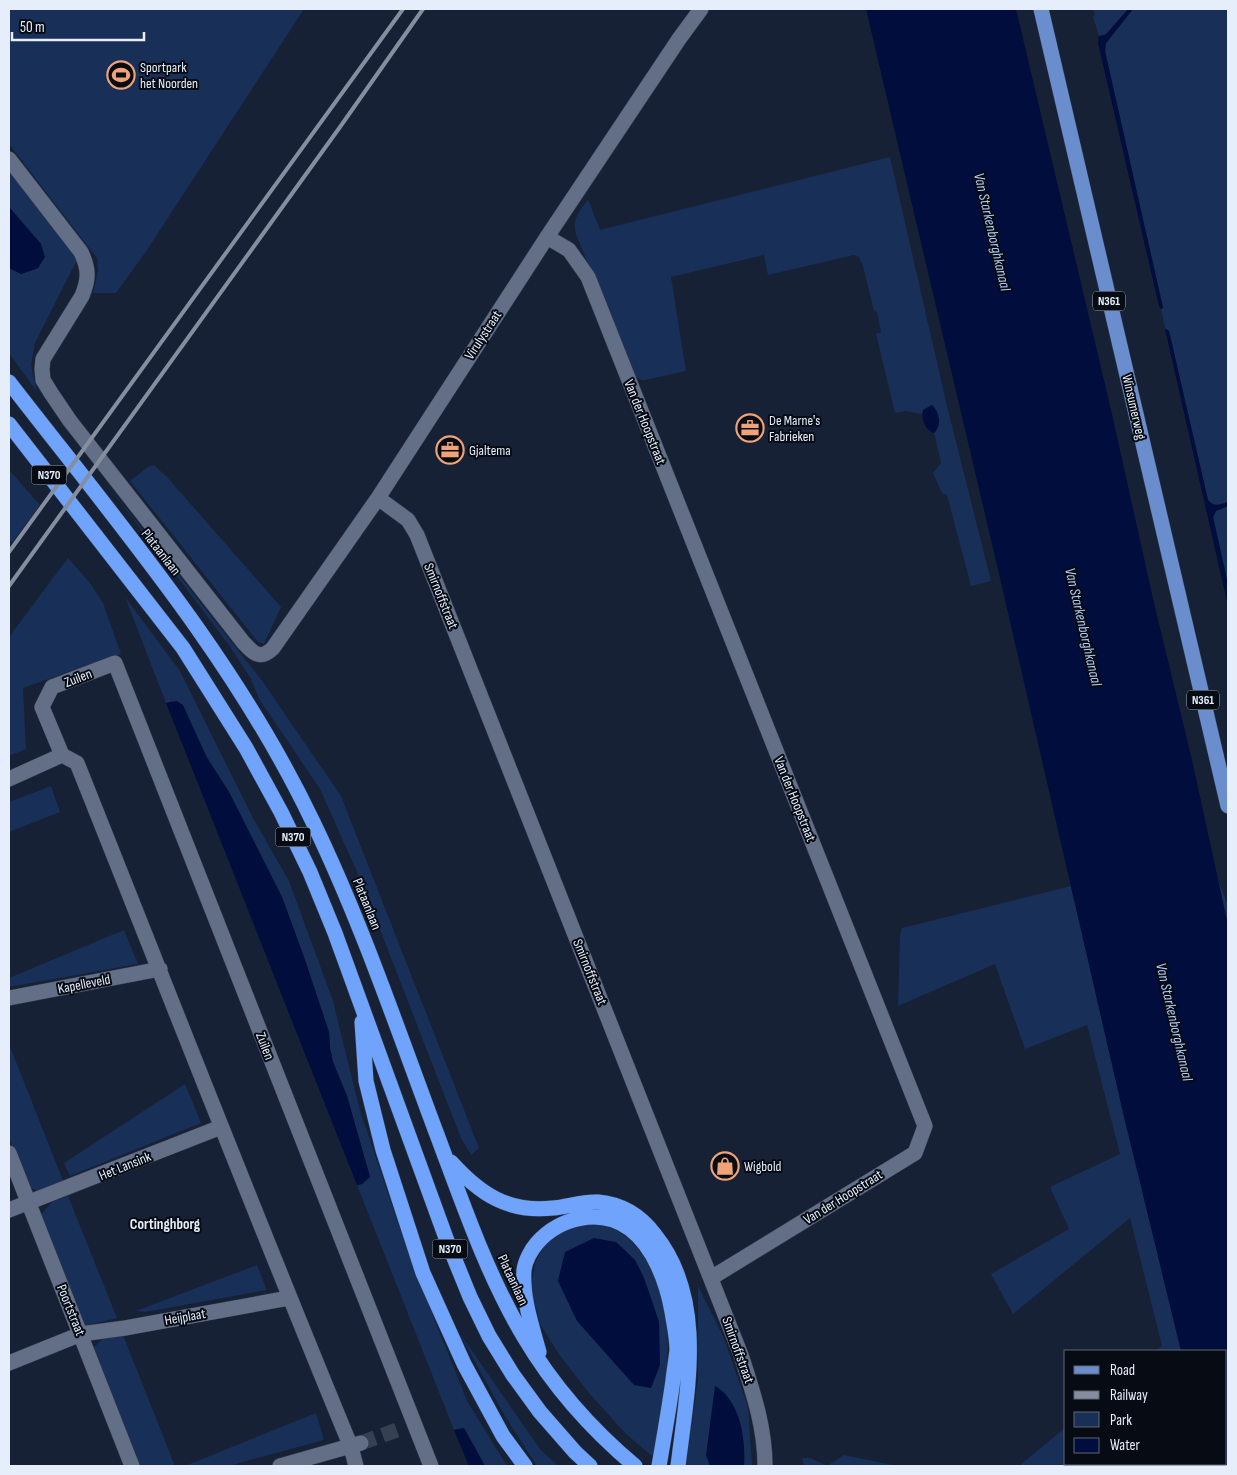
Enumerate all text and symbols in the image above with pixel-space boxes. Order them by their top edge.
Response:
scale bar [12,10,145,42]
text: 50 m [20,18,45,37]
place label: Sportpark het Noorden [140,59,198,92]
sports icon: Sportpark het Noorden [106,60,136,90]
water label: Van Starkenborghkanaal [969,171,1015,294]
road number: N361 [1093,292,1125,310]
street label: Virulystraat [461,307,505,363]
street label: Winsumerweg [1118,373,1150,442]
street label: Van der Hoopstraat [620,377,670,467]
place label: De Marne's Fabrieken [769,412,820,445]
office icon: De Marne's Fabrieken [735,413,765,443]
office icon: Gjaltema [435,435,465,465]
place label: Gjaltema [469,442,511,459]
road number: N370 [32,466,66,484]
street label: Plataanlaan [138,525,184,579]
street label: Smirnoffstraat [420,561,462,631]
water label: Van Starkenborghkanaal [1060,566,1106,689]
street label: Zuilen [62,665,94,691]
road number: N361 [1187,690,1219,710]
street label: Van der Hoopstraat [770,754,820,844]
road number: N370 [276,828,310,846]
street label: Plataanlaan [349,876,385,932]
street label: Smirnoffstraat [569,937,611,1007]
water label: Van Starkenborghkanaal [1151,961,1197,1084]
street label: Kapelleveld [56,971,112,997]
street label: Zuilen [252,1030,278,1062]
street label: Het Lansink [96,1148,154,1184]
shop icon: Wigbold [710,1151,740,1181]
place label: Wigbold [744,1158,782,1175]
street label: Van der Hoopstraat [800,1166,886,1228]
district label: Cortinghborg [130,1215,201,1234]
road number: N370 [432,1240,468,1258]
street label: Plataanlaan [494,1252,532,1308]
street label: Poortstraat [53,1282,89,1338]
street label: Heijplaat [163,1305,207,1329]
street label: Smirnoffstraat [718,1314,758,1386]
legend [1064,1350,1227,1465]
text: Road [1110,1361,1135,1380]
text: Railway [1110,1386,1148,1405]
text: Park [1110,1411,1132,1430]
text: Water [1110,1436,1141,1455]

